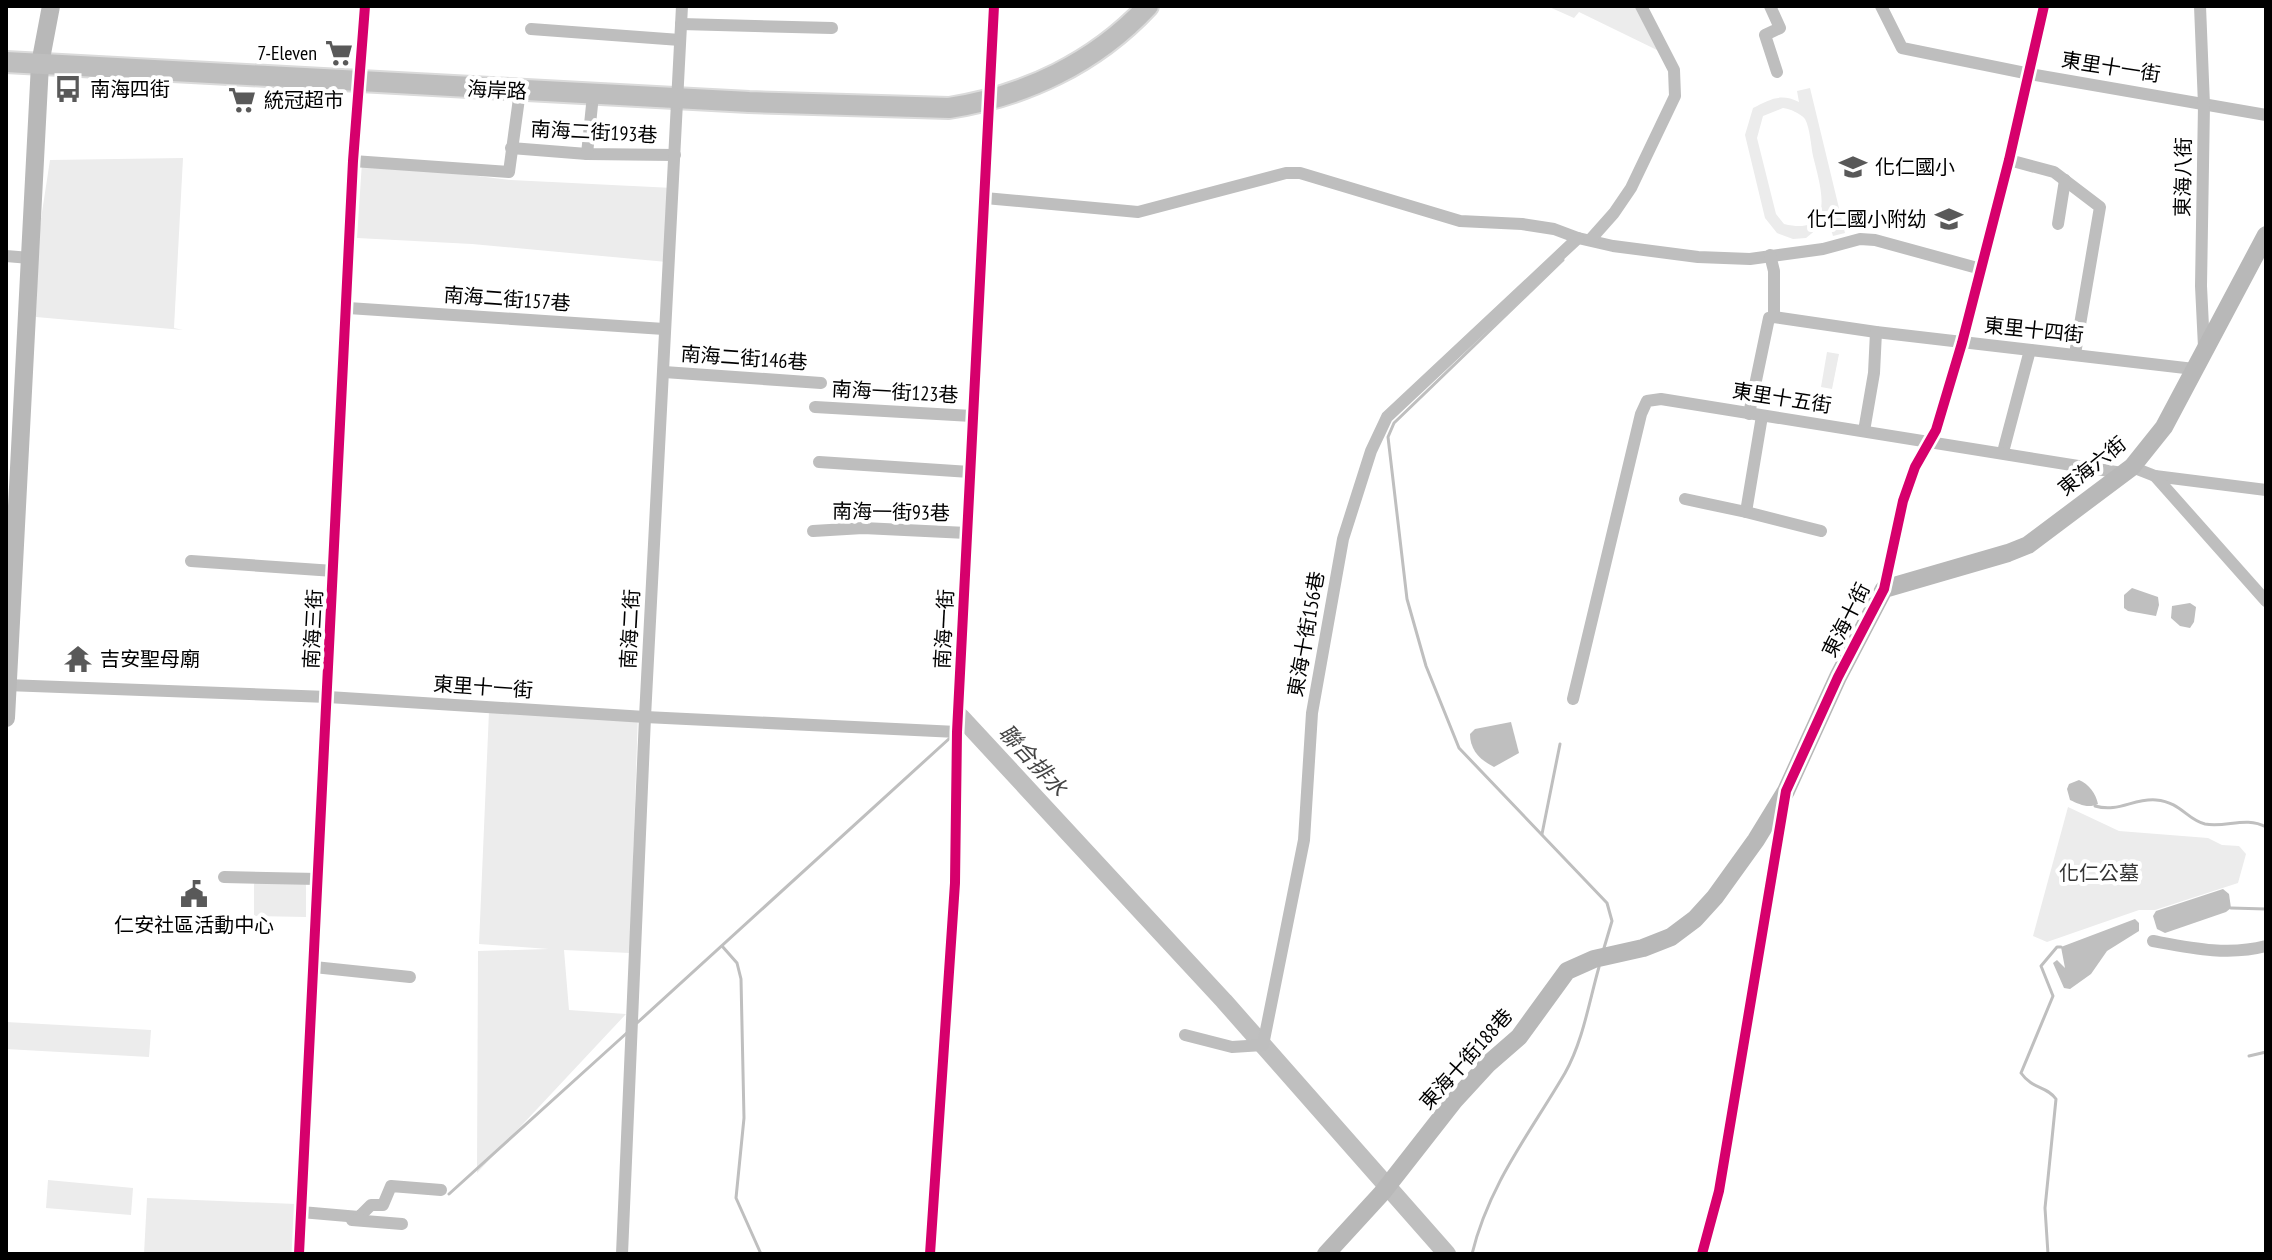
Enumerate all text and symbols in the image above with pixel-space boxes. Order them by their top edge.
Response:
supermarket icon: 7-Eleven [324,38,354,68]
place label: 7-Eleven [257,40,317,66]
street label: 東里十一街 [2060,46,2162,88]
bus stop icon: 南海四街 [53,74,83,104]
street label: 海岸路 [466,75,528,105]
place label: 南海四街 [90,76,170,102]
supermarket icon: 統冠超市 [227,85,257,115]
place label: 統冠超市 [264,87,344,113]
street label: 南海二街193巷 [530,116,658,148]
street label: 東海八街 [2169,137,2197,217]
school or university icon: 化仁國小 [1838,152,1868,182]
place label: 化仁國小 [1875,154,1955,180]
school or university icon: 化仁國小附幼 [1934,204,1964,234]
place label: 化仁國小附幼 [1807,206,1927,232]
street label: 南海二街157巷 [443,282,571,316]
street label: 東里十四街 [1983,312,2085,348]
street label: 南海二街146巷 [680,341,808,375]
street label: 南海一街123巷 [831,376,959,408]
street label: 東里十五街 [1731,377,1833,419]
street label: 東海六街 [2053,431,2131,501]
street label: 南海一街93巷 [832,498,950,526]
street label: 東海十街156巷 [1282,569,1330,699]
street label: 東海十街 [1816,578,1876,662]
street label: 南海三街 [298,588,328,670]
street label: 南海二街 [615,588,645,670]
street label: 南海一街 [929,588,959,670]
temple icon: 吉安聖母廟 [63,644,93,674]
place label: 吉安聖母廟 [100,646,200,672]
street label: 東里十一街 [432,671,534,703]
water label: 聯合排水 [993,718,1074,802]
park label: 化仁公墓 [2059,860,2139,886]
public building icon: 仁安社區活動中心 [179,879,209,909]
place label: 仁安社區活動中心 [114,912,274,938]
street label: 東海十街188巷 [1414,1003,1518,1115]

